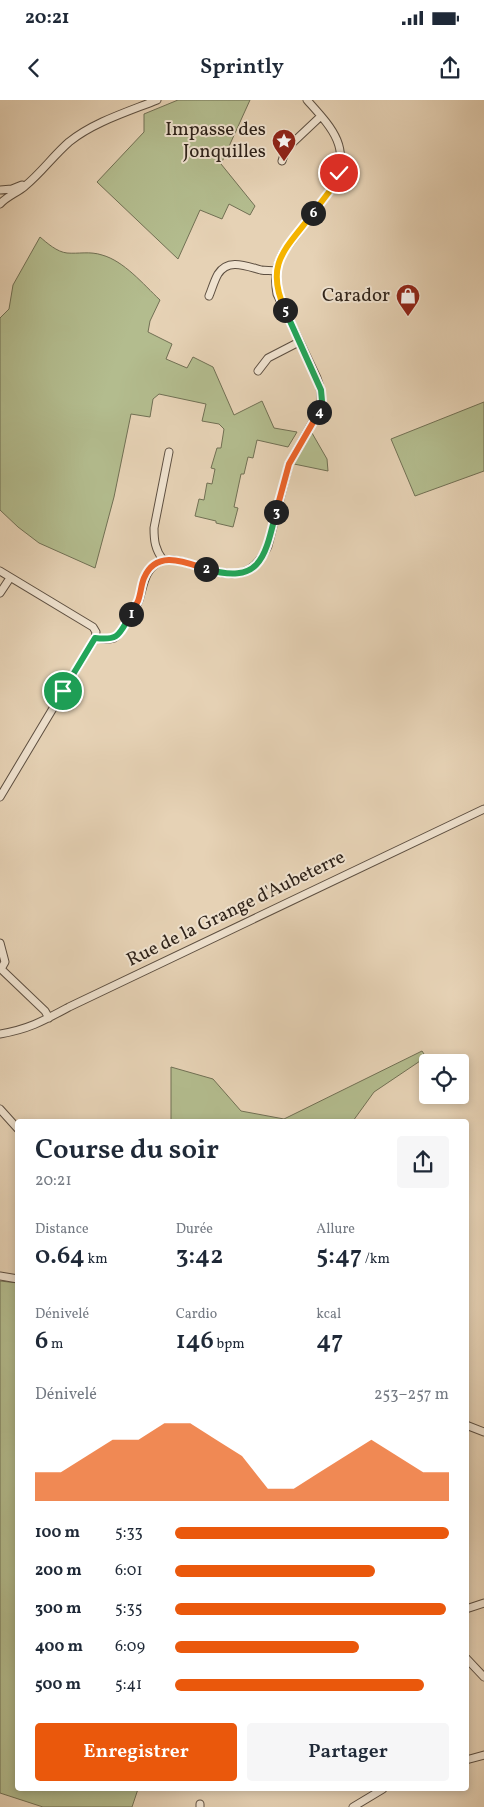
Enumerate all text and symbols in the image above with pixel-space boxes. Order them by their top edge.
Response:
text: 20:21 [25,5,69,31]
text: Sprintly [200,52,284,83]
icon: back [20,54,48,82]
icon: share [436,54,464,82]
place label: Impasse des Jonquilles [165,117,266,165]
place icon: Impasse des Jonquilles [271,128,297,162]
pin [318,152,360,194]
icon: check [325,159,353,187]
pin: 6 [300,200,326,226]
text: 6 [310,204,317,223]
place label: Carador [322,283,390,309]
shop icon: Carador [395,283,421,317]
pin: 5 [272,298,298,322]
text: 5 [282,301,289,320]
pin: 4 [306,400,332,424]
text: 4 [315,403,324,422]
pin: 3 [264,500,288,524]
text: 3 [273,503,280,522]
pin: 2 [194,556,218,582]
text: 2 [203,560,210,579]
pin: 1 [118,602,144,626]
text: 1 [129,605,134,624]
pin [42,670,84,712]
icon: arrive [49,677,77,705]
street label: Rue de la Grange d'Aubeterre [122,845,350,973]
map controls [419,1054,469,1104]
button: locate [419,1054,469,1104]
text: Course du soir [35,1131,219,1170]
button: share [397,1136,449,1188]
text: 20:21 [35,1170,72,1192]
text: Distance [35,1220,89,1239]
text: Durée [176,1220,213,1239]
text: Allure [316,1220,355,1239]
text: 0.64 [35,1239,85,1274]
text: 3:42 [176,1239,223,1274]
text: 5:47 [316,1239,362,1274]
text: km [85,1250,108,1269]
text: /km [362,1250,390,1269]
text: Dénivelé [35,1305,89,1324]
text: Cardio [176,1305,217,1324]
text: kcal [316,1305,341,1324]
text: 6 [35,1324,48,1359]
text: 146 [176,1324,214,1359]
text: 47 [316,1324,343,1359]
text: m [48,1335,64,1354]
text: bpm [214,1335,245,1354]
text: Dénivelé [35,1384,97,1406]
text: 253–257 m [374,1384,449,1406]
text: 100 m [35,1522,80,1544]
text: 5:33 [115,1522,143,1544]
text: 200 m [35,1560,82,1582]
text: 6:01 [115,1560,143,1582]
text: 300 m [35,1598,81,1620]
text: 5:35 [115,1598,142,1620]
text: 400 m [35,1636,83,1658]
text: 6:09 [115,1636,145,1658]
text: 500 m [35,1674,81,1696]
text: 5:41 [115,1674,142,1696]
button: Enregistrer [35,1723,237,1781]
button: Partager [247,1723,449,1781]

